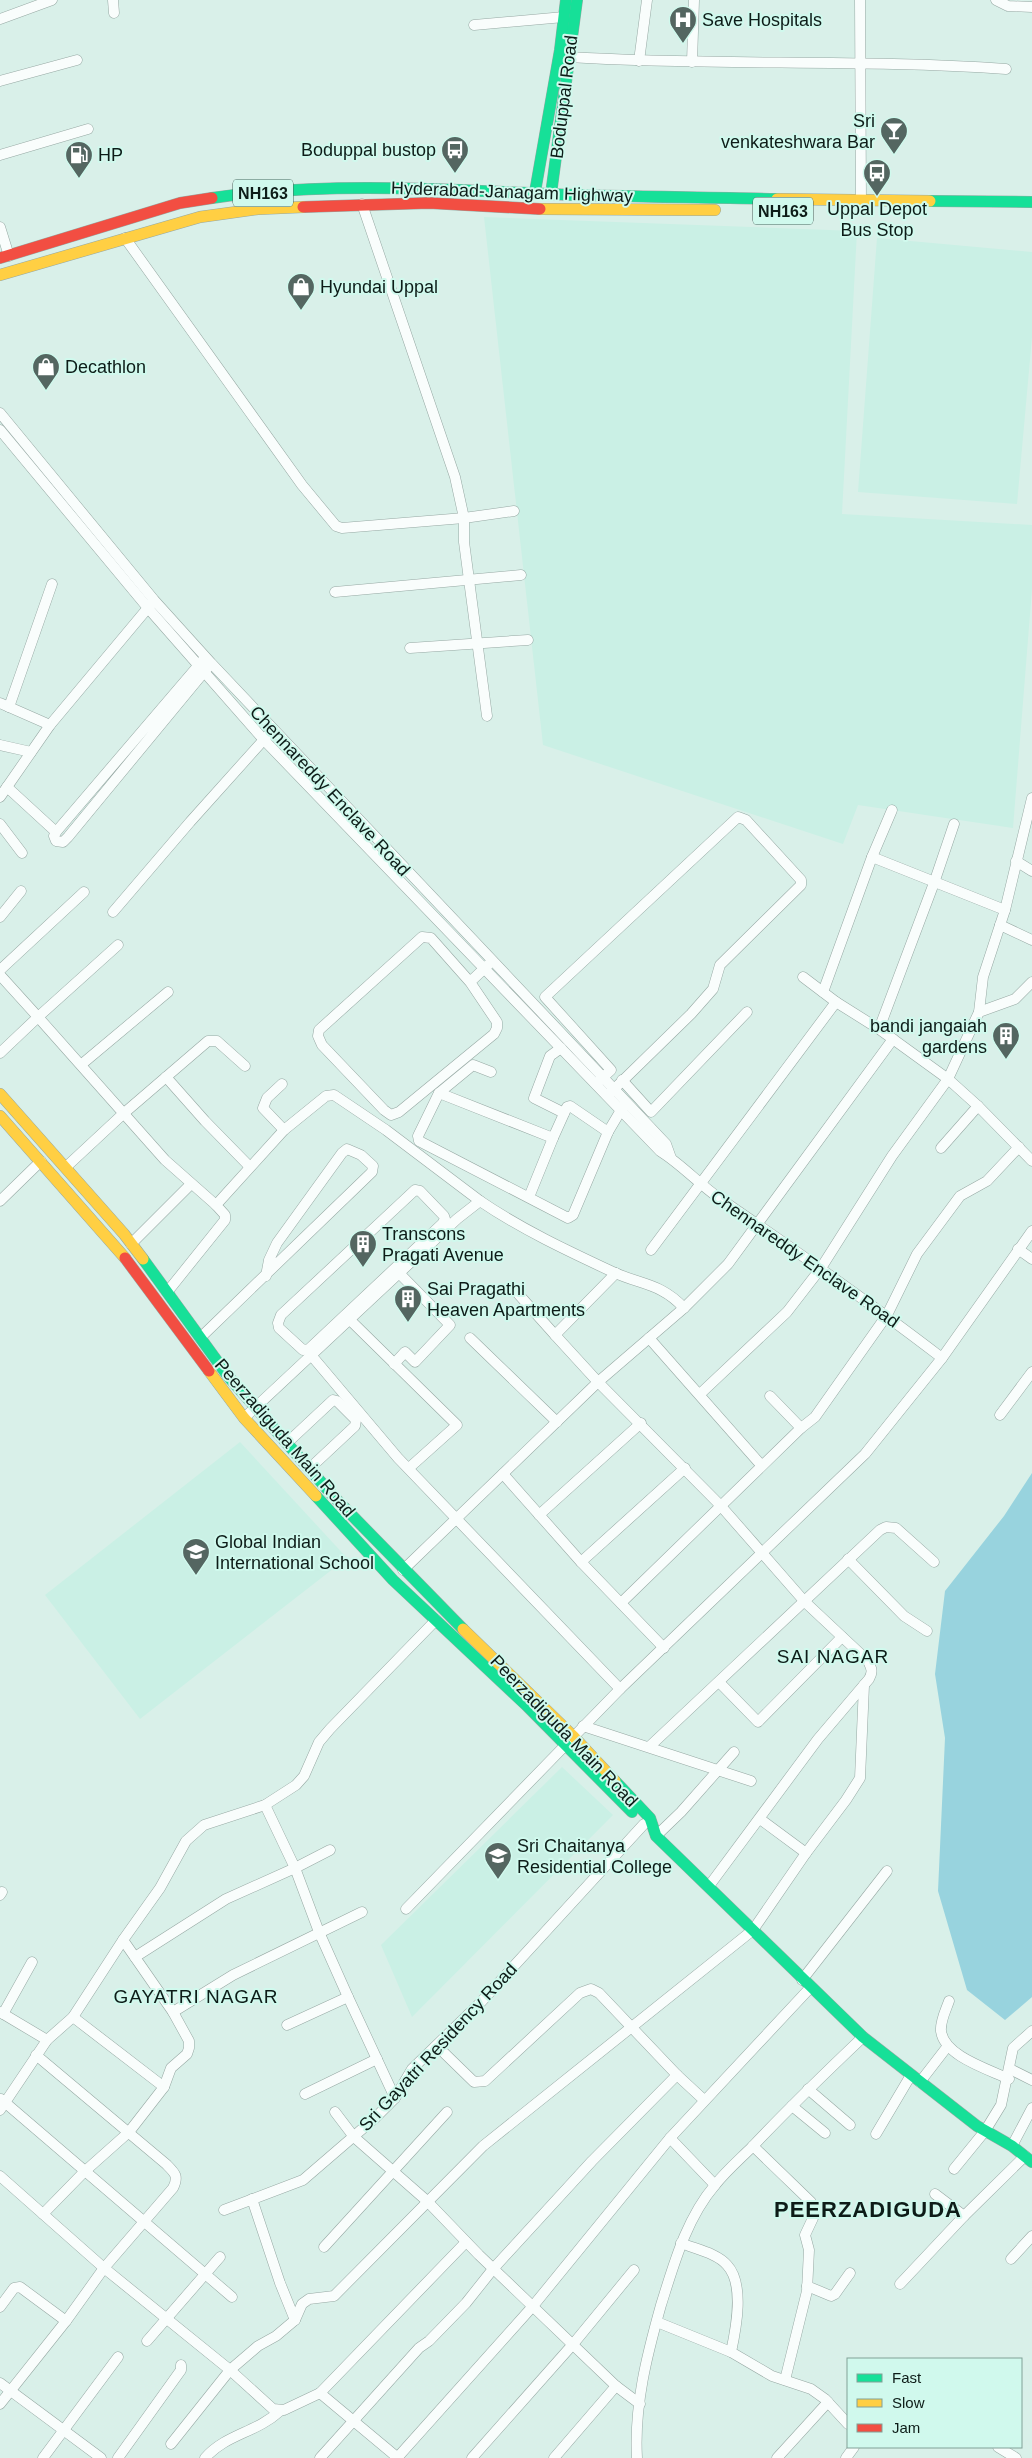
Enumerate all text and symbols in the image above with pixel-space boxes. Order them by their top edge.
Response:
hospital icon: Save Hospitals [668,5,698,44]
place label: Save Hospitals [702,10,822,30]
street label: Boduppal Road [547,34,581,160]
place label: Sri venkateshwara Bar [721,111,875,152]
bar icon: Sri venkateshwara Bar [879,116,909,155]
bus stop icon: Boduppal bustop [440,135,470,174]
fuel station icon: HP [64,140,94,179]
place label: Boduppal bustop [301,140,436,160]
place label: HP [98,145,123,165]
bus stop icon: Uppal Depot Bus Stop [862,158,892,197]
street label: Hyderabad-Janagam Highway [391,178,633,206]
road number: NH163 [233,180,293,207]
road number: NH163 [753,198,813,225]
place label: Uppal Depot Bus Stop [827,199,927,240]
shop icon: Hyundai Uppal [286,272,316,311]
place label: Hyundai Uppal [320,277,438,297]
shop icon: Decathlon [31,352,61,391]
place label: Decathlon [65,357,146,377]
street label: Chennareddy Enclave Road [246,702,414,880]
place label: bandi jangaiah gardens [870,1016,987,1057]
building icon: bandi jangaiah gardens [991,1021,1021,1060]
street label: Chennareddy Enclave Road [707,1186,903,1332]
place label: Transcons Pragati Avenue [382,1224,504,1265]
building icon: Transcons Pragati Avenue [348,1229,378,1268]
place label: Sai Pragathi Heaven Apartments [427,1279,585,1320]
building icon: Sai Pragathi Heaven Apartments [393,1284,423,1323]
street label: Peerzadiguda Main Road [211,1355,359,1521]
place label: Global Indian International School [215,1532,374,1573]
school or university icon: Global Indian International School [181,1537,211,1576]
district label: SAI NAGAR [777,1646,889,1667]
street label: Peerzadiguda Main Road [486,1651,642,1811]
place label: Sri Chaitanya Residential College [517,1836,672,1877]
school or university icon: Sri Chaitanya Residential College [483,1841,513,1880]
street label: Sri Gayatri Residency Road [355,1959,521,2135]
district label: GAYATRI NAGAR [113,1986,279,2007]
district label: PEERZADIGUDA [774,2197,962,2222]
legend [847,2358,1022,2448]
text: Fast [892,2369,922,2386]
text: Slow [892,2394,925,2411]
text: Jam [892,2419,920,2436]

